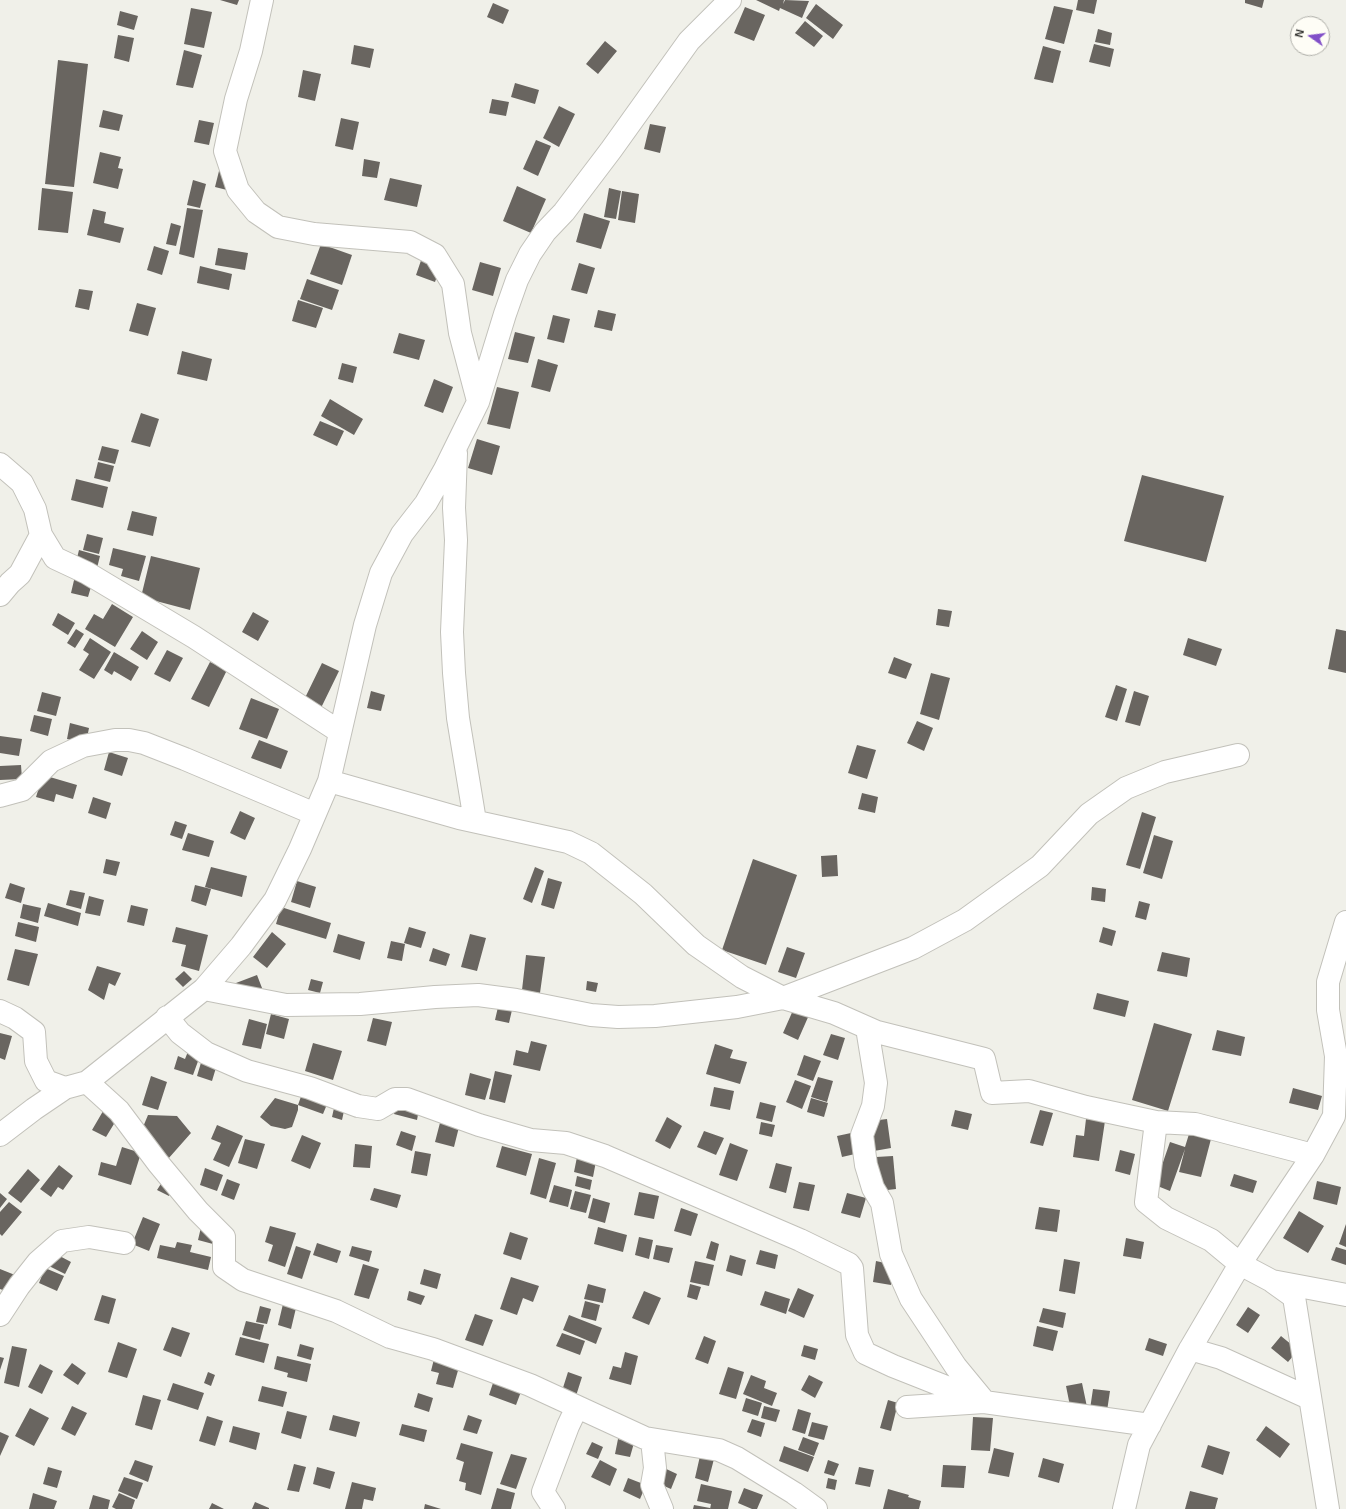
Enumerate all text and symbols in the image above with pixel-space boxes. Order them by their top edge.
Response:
north arrow [1290,16,1330,56]
text: N [1293,28,1306,39]

